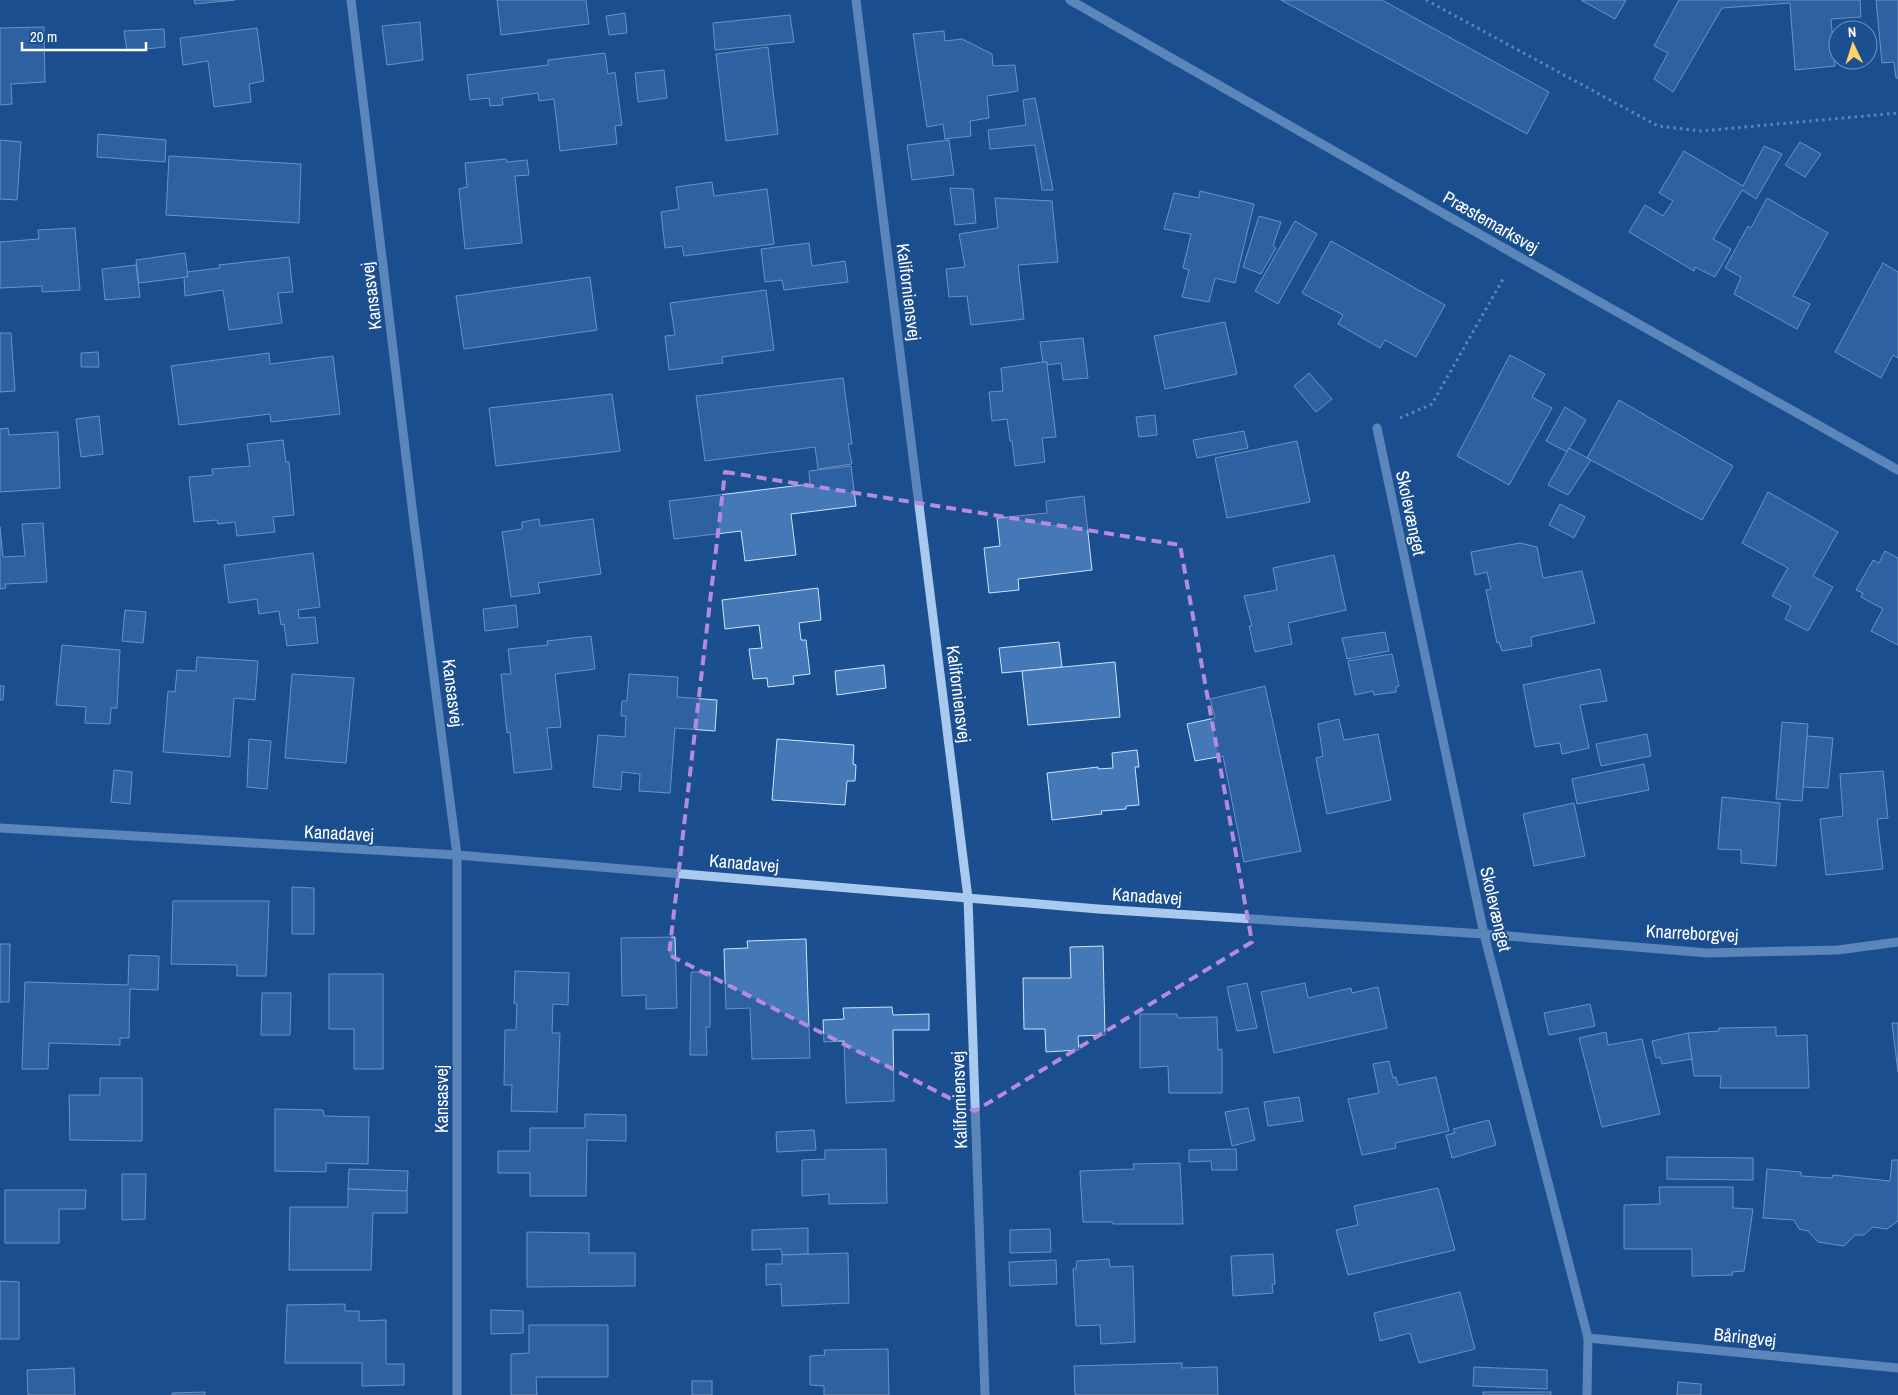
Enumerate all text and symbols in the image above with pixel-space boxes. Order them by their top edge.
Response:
scale bar [22,20,146,52]
north arrow [1828,20,1878,70]
text: N [1847,23,1857,41]
text: 20 m [30,26,57,47]
street label: Præstemarksvej [1439,185,1543,259]
street label: Kaliforniensvej [891,242,927,342]
street label: Kansasvej [354,261,388,331]
street label: Skolevænget [1390,468,1432,558]
street label: Kaliforniensvej [941,644,977,744]
street label: Kansasvej [436,658,470,728]
street label: Kanadavej [304,819,374,847]
street label: Kanadavej [708,848,780,878]
street label: Skolevænget [1474,864,1518,954]
street label: Kanadavej [1111,881,1183,911]
street label: Knarreborgvej [1645,918,1739,948]
street label: Kaliforniensvej [945,1051,973,1149]
street label: Kansasvej [429,1065,454,1133]
street label: Båringvej [1713,1321,1777,1353]

